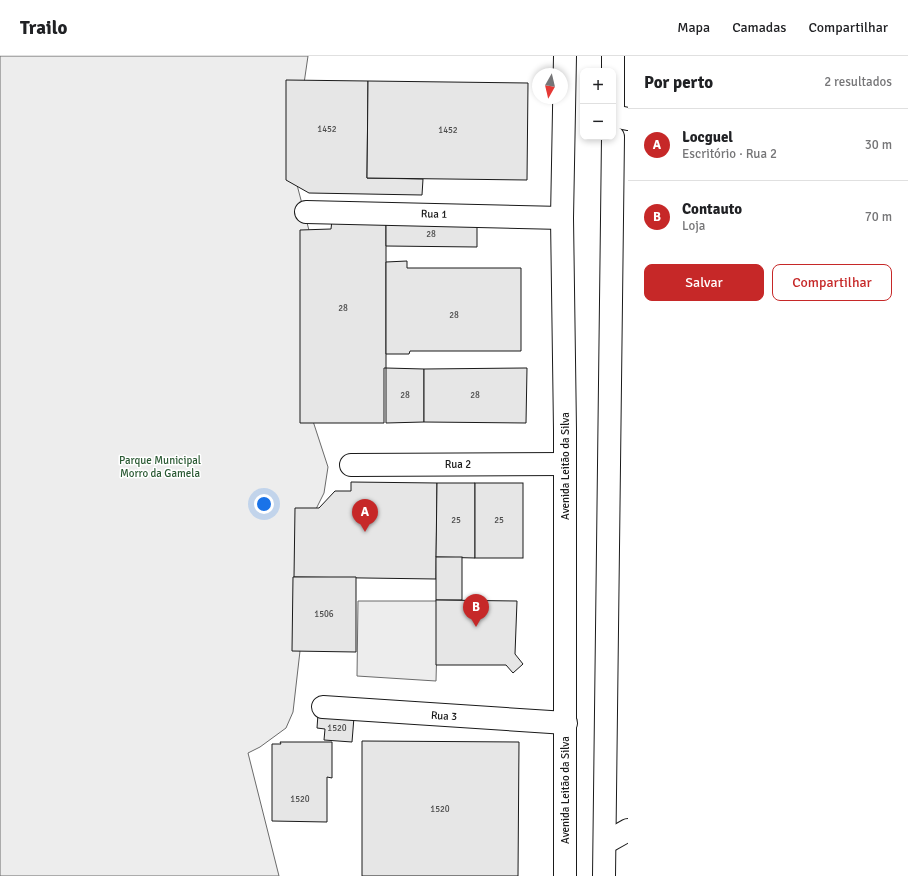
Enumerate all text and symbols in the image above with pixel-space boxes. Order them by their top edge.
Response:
text: Trailo [20,16,67,40]
text: Mapa [677,19,710,36]
text: Camadas [732,19,786,36]
text: Compartilhar [808,19,888,36]
north arrow [532,68,568,104]
map controls [580,68,616,140]
button: + [580,68,616,104]
text: Por perto [644,72,713,93]
text: 2 resultados [824,74,892,90]
button: − [580,104,616,140]
house number: 1452 [317,124,337,135]
house number: 1452 [438,125,458,136]
text: Locguel [682,128,733,146]
text: A [653,137,661,153]
text: 30 m [865,137,892,153]
text: Escritório · Rua 2 [682,146,777,162]
text: Contauto [682,200,742,218]
street label: Rua 1 [421,207,447,221]
text: B [653,209,661,225]
text: 70 m [865,209,892,225]
text: Loja [682,218,705,234]
house number: 28 [426,229,436,240]
button: Salvar [644,264,764,301]
button: Compartilhar [772,264,892,301]
house number: 28 [338,303,348,314]
house number: 28 [449,310,459,321]
house number: 28 [400,390,410,401]
house number: 28 [470,390,480,401]
street label: Avenida Leitão da Silva [559,412,572,520]
park label: Parque Municipal Morro da Gamela [119,454,201,480]
street label: Rua 2 [445,458,471,471]
your location [254,494,274,514]
pin: A [352,499,378,532]
house number: 25 [451,515,461,526]
house number: 25 [494,515,504,526]
pin: B [463,594,489,627]
house number: 1506 [314,609,334,620]
street label: Rua 3 [431,709,458,723]
house number: 1520 [327,723,347,734]
street label: Avenida Leitão da Silva [559,736,572,844]
house number: 1520 [290,794,310,805]
house number: 1520 [430,804,450,815]

